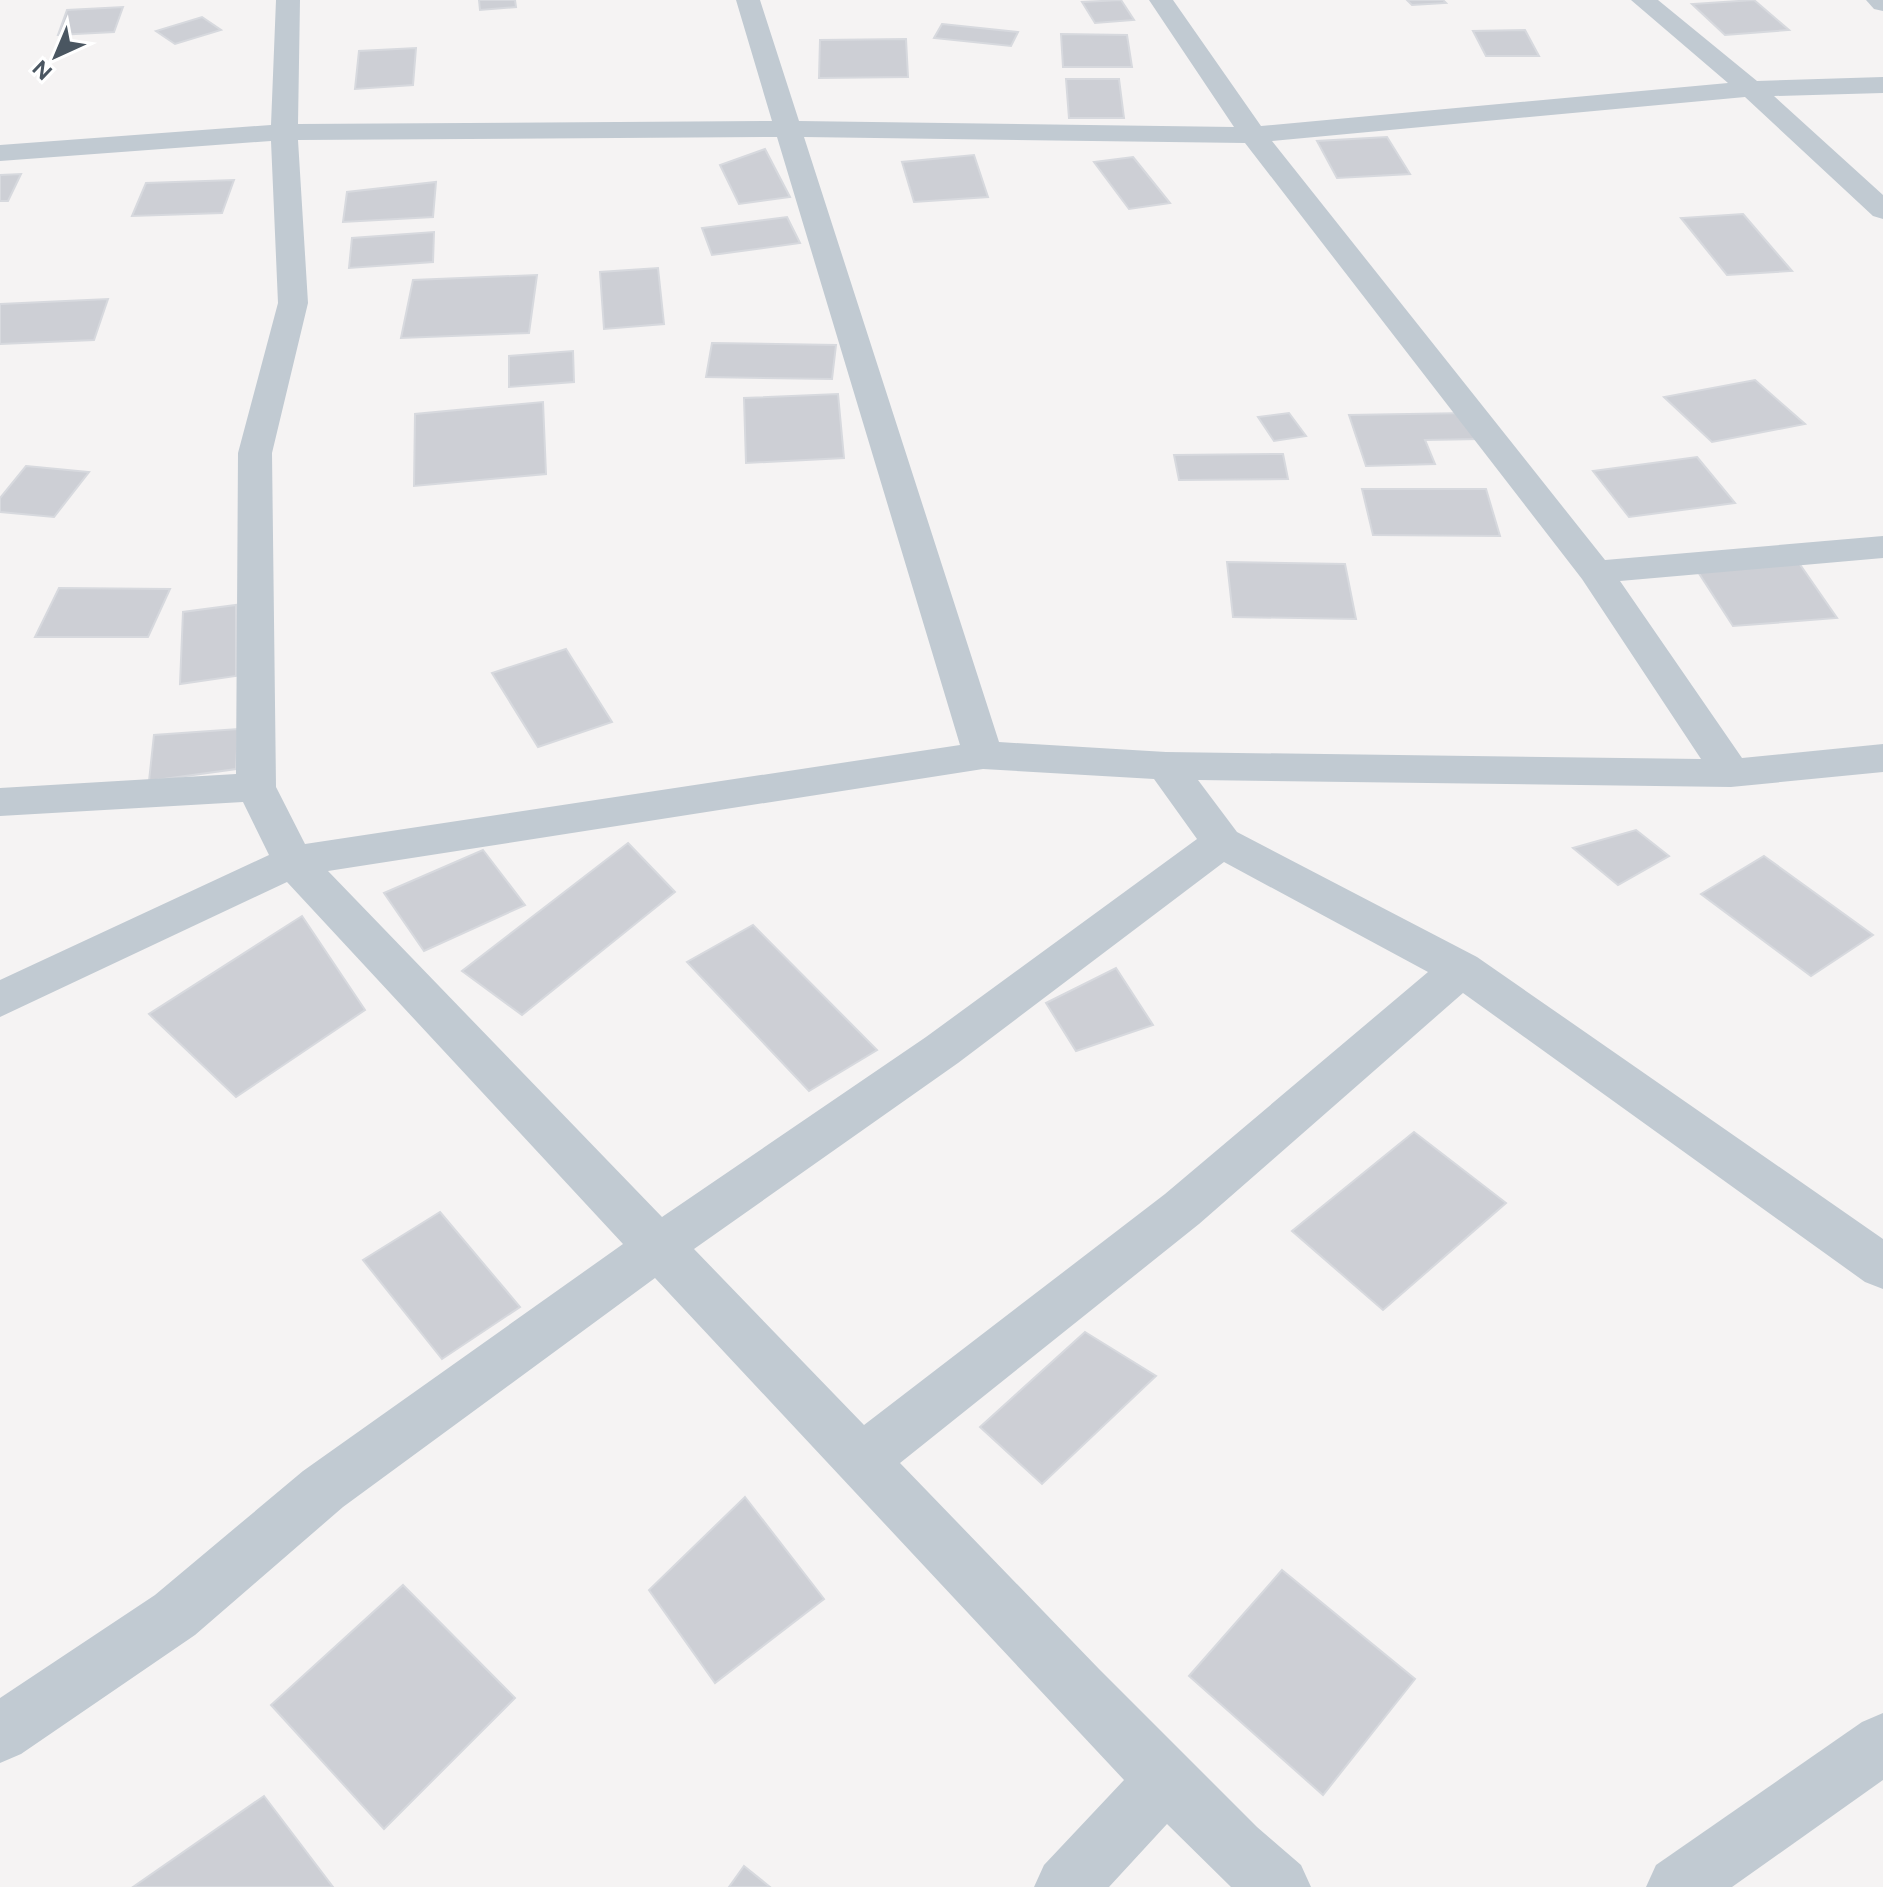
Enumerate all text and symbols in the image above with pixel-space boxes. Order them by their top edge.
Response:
north arrow [16,16,96,96]
text: N [27,54,58,86]

